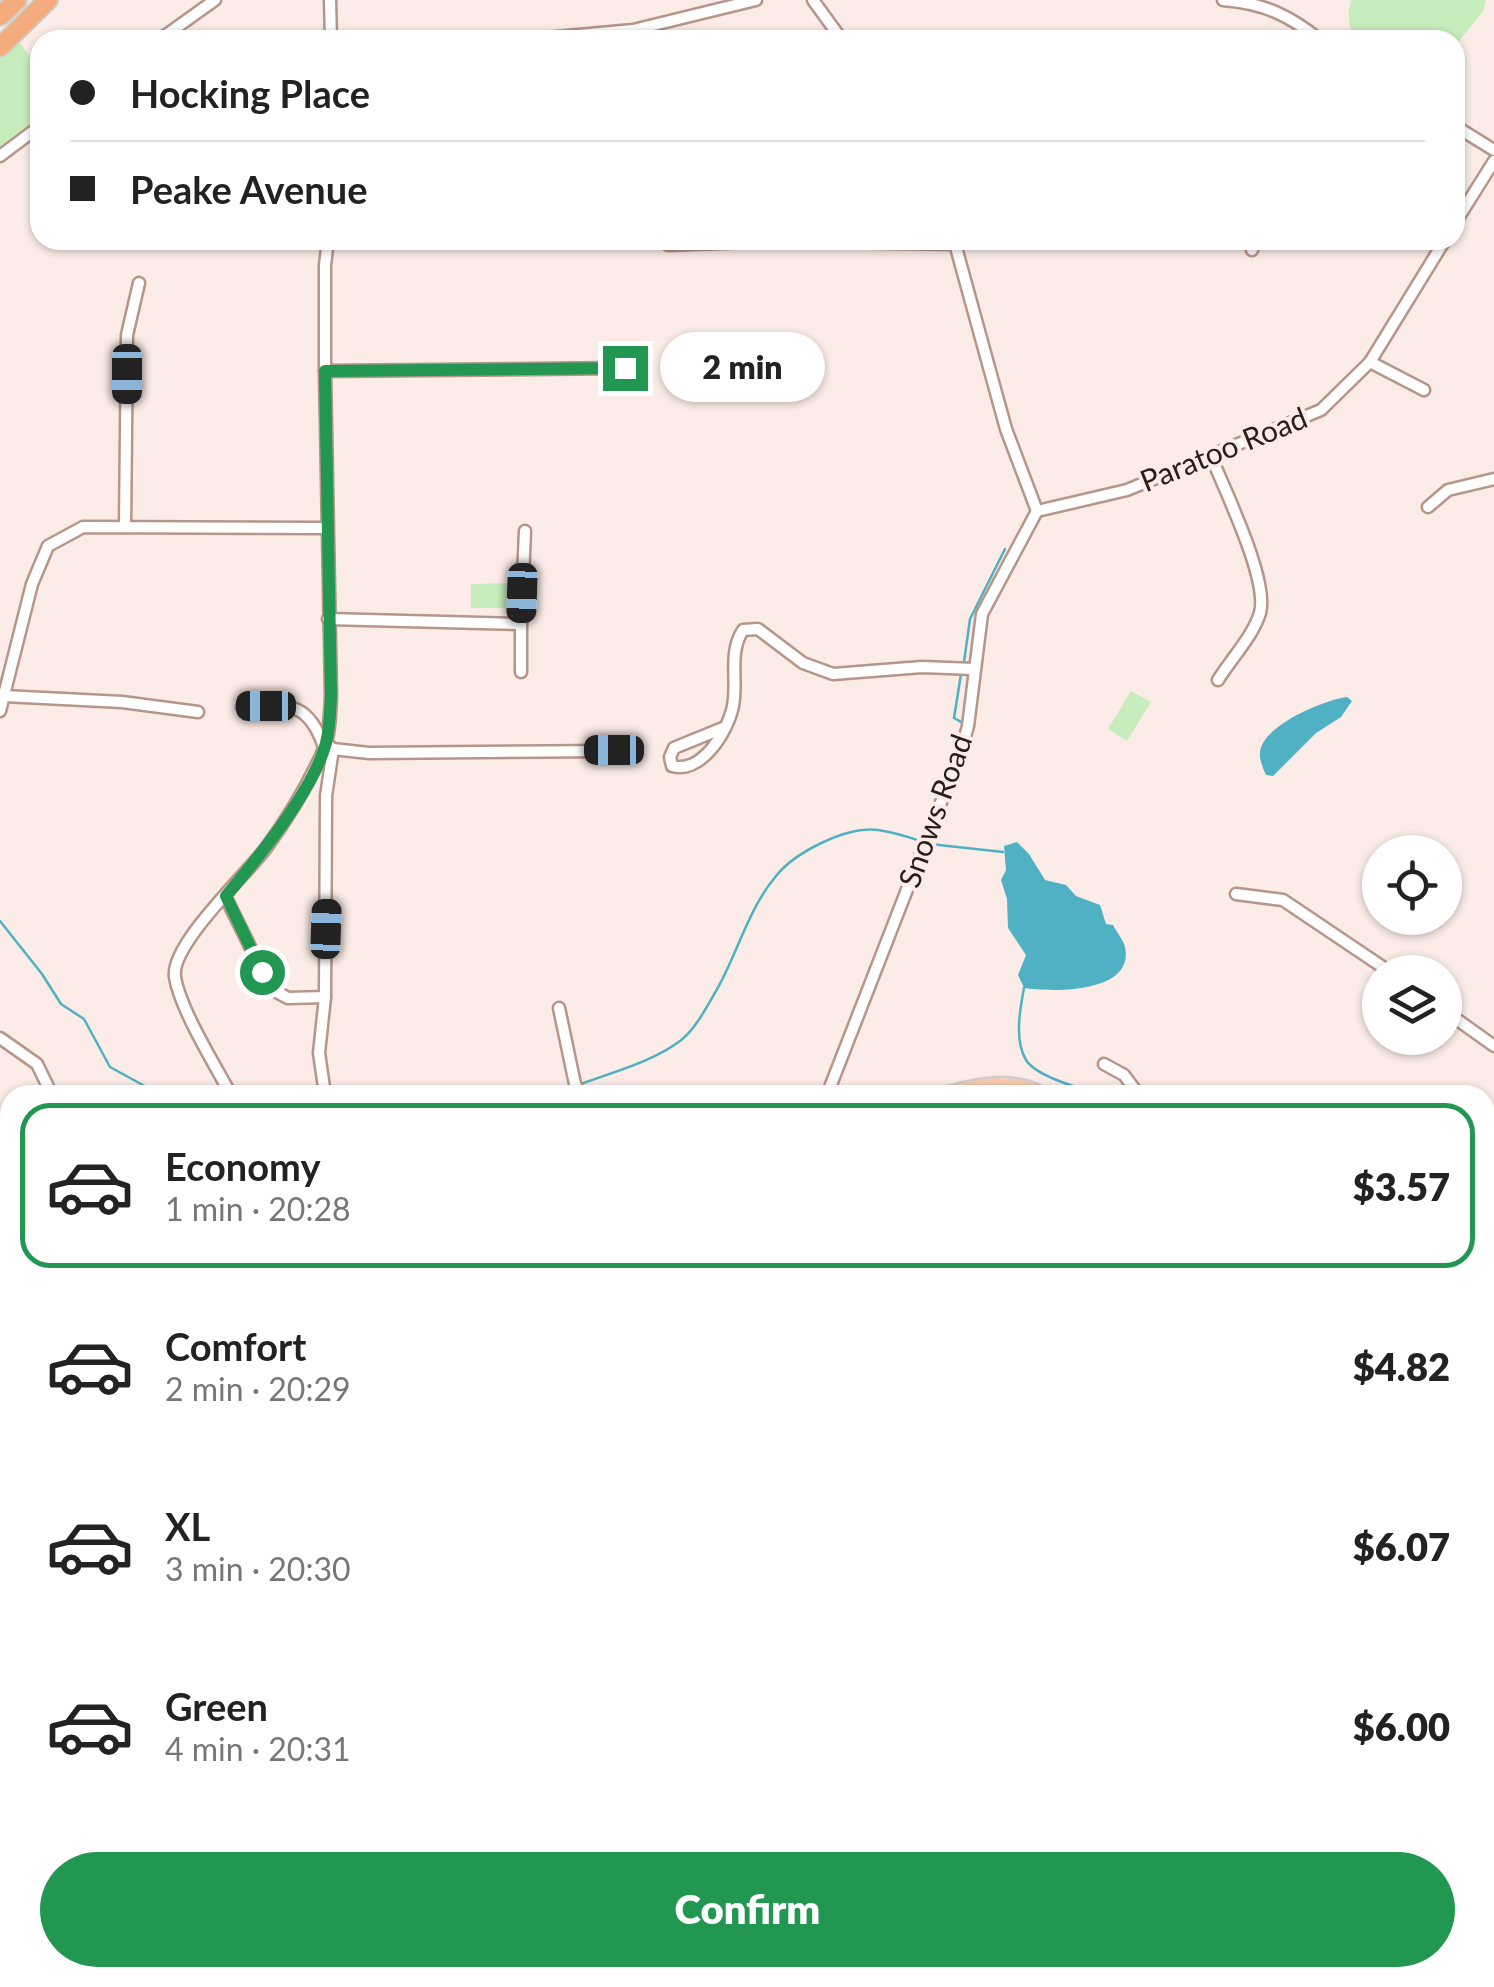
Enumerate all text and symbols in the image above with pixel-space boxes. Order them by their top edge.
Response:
text: Hocking Place [130,70,370,116]
text: Peake Avenue [130,166,367,212]
callout: 2 min [660,333,825,403]
car [112,344,142,404]
route end [603,346,648,391]
text: 2 min [703,347,782,386]
street label: Paratoo Road [1135,398,1312,498]
car [506,562,538,624]
car [236,691,296,721]
street label: Snows Road [890,729,978,892]
car [584,735,644,765]
map controls [1362,835,1462,1055]
button: locate [1362,835,1462,935]
car [310,898,342,960]
route start [240,950,285,995]
button: layers [1362,955,1462,1055]
icon: car [45,1141,135,1231]
text: Economy [165,1143,320,1189]
text: $3.57 [1353,1163,1450,1209]
text: 1 min · 20:28 [165,1189,351,1228]
icon: car [45,1321,135,1411]
text: Comfort [165,1323,306,1369]
text: $4.82 [1353,1343,1450,1389]
text: 2 min · 20:29 [165,1369,351,1408]
icon: car [45,1501,135,1591]
text: XL [165,1503,210,1549]
text: $6.07 [1353,1523,1450,1569]
text: 3 min · 20:30 [165,1549,351,1588]
icon: car [45,1681,135,1771]
text: Green [165,1683,268,1729]
text: $6.00 [1353,1703,1450,1749]
text: 4 min · 20:31 [165,1729,351,1768]
button: Confirm [40,1852,1455,1967]

